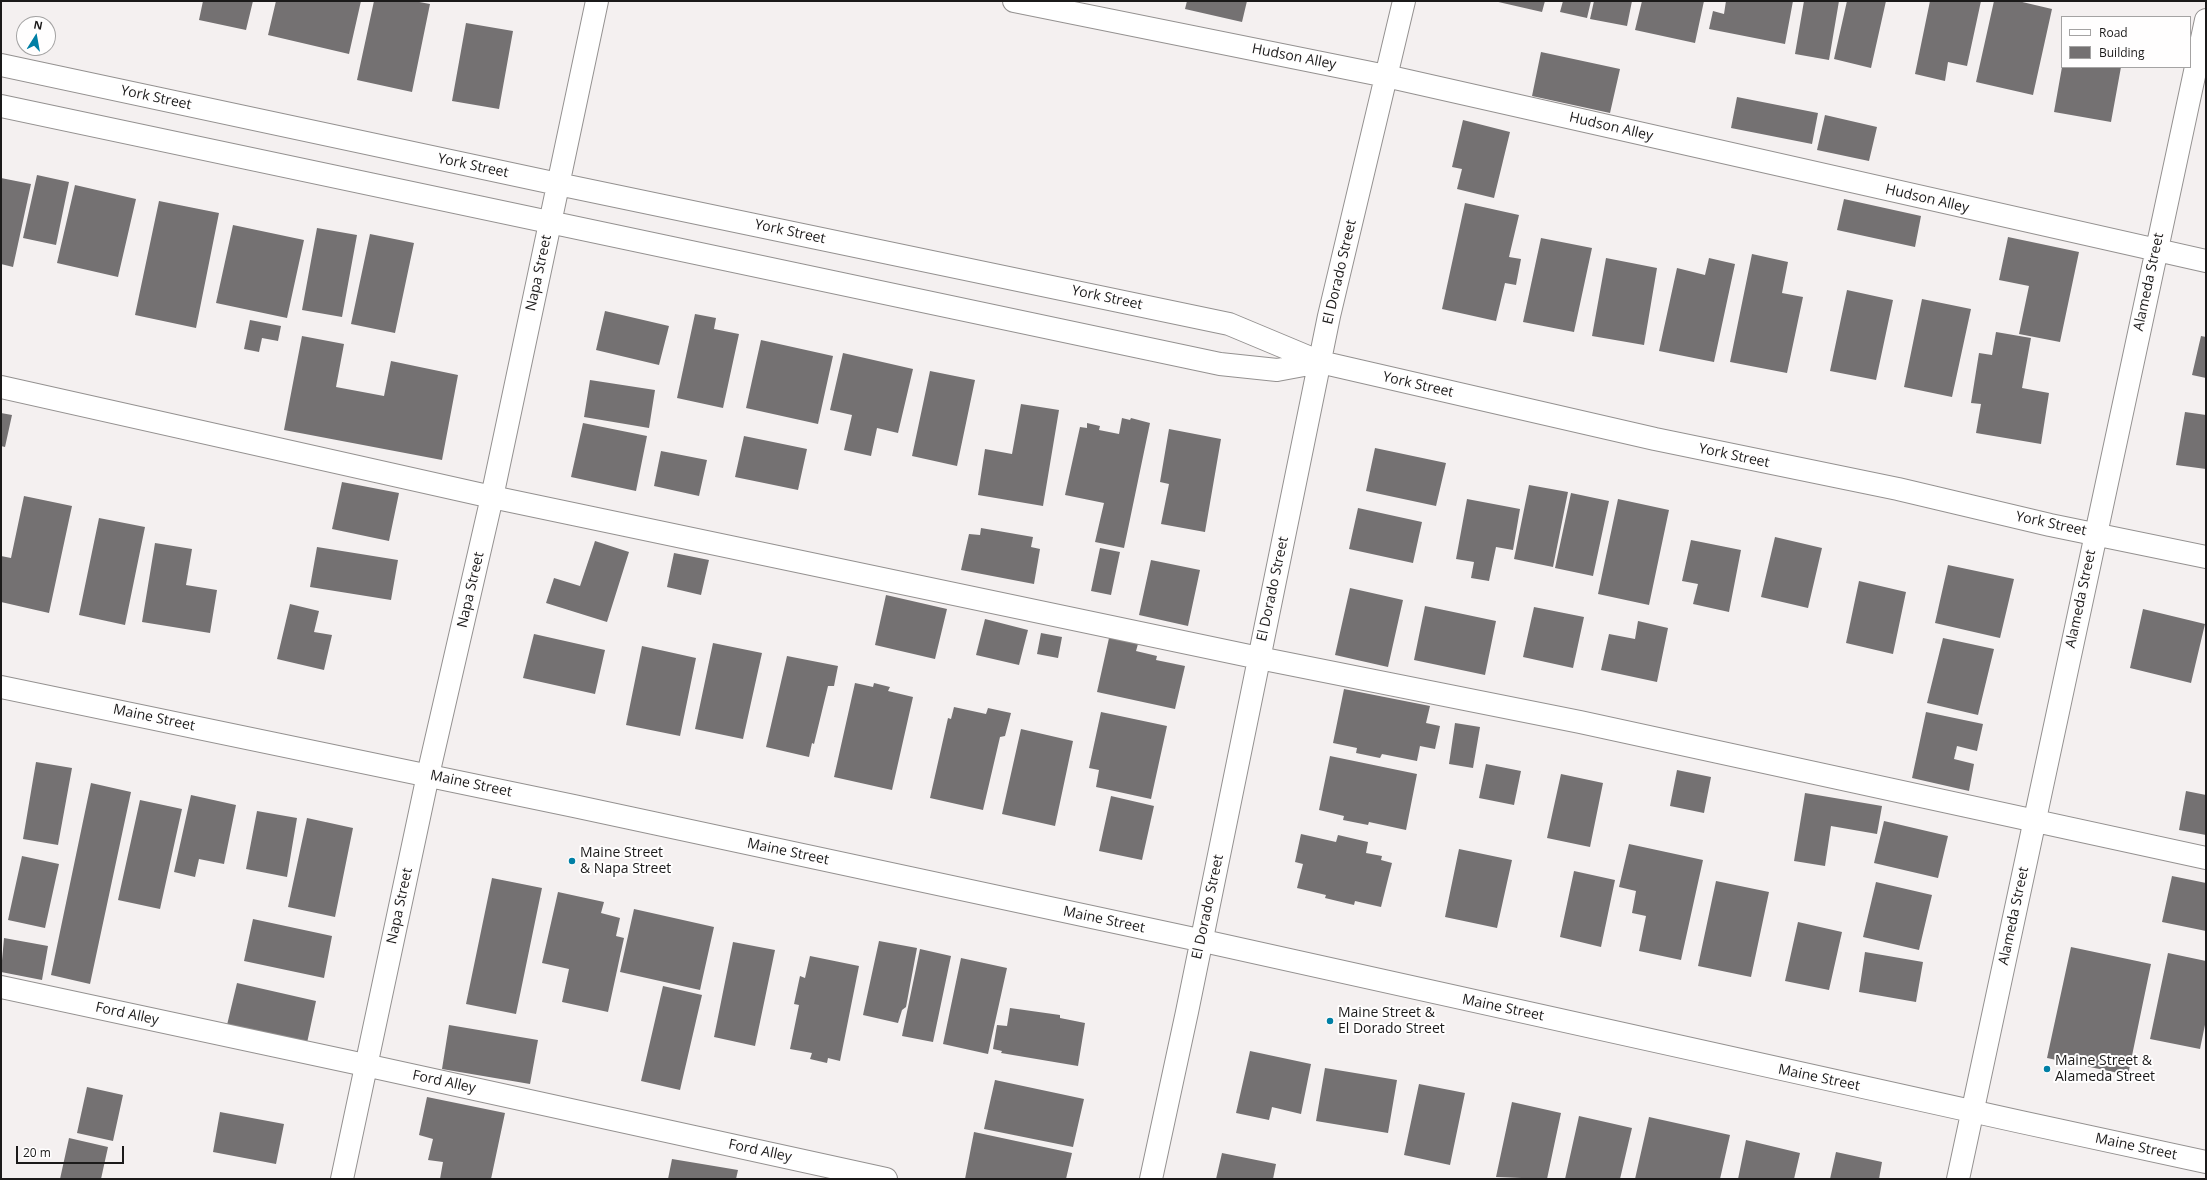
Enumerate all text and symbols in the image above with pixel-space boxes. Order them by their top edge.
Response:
north arrow [16,16,56,56]
text: N [32,16,44,33]
legend [2061,16,2191,68]
text: Road [2099,24,2128,41]
street label: Hudson Alley [1250,41,1338,73]
text: Building [2099,44,2144,61]
street label: York Street [119,82,193,114]
street label: Hudson Alley [1567,109,1655,145]
street label: York Street [436,150,510,182]
street label: Hudson Alley [1883,181,1971,217]
street label: York Street [753,216,827,248]
street label: El Dorado Street [1320,218,1360,326]
street label: Alameda Street [2130,231,2168,333]
street label: Napa Street [523,233,555,313]
street label: York Street [1070,282,1144,314]
street label: York Street [1381,369,1455,401]
street label: York Street [1697,440,1771,472]
street label: York Street [2014,508,2088,540]
street label: El Dorado Street [1254,535,1292,643]
street label: Alameda Street [2062,548,2100,650]
street label: Napa Street [454,550,488,630]
street label: Maine Street [112,701,196,735]
street label: Maine Street [429,767,513,801]
street label: Maine Street [746,835,830,869]
place label: Maine Street & Napa Street [580,845,671,878]
street label: El Dorado Street [1189,853,1227,961]
marker: Maine Street & Napa Street [567,856,577,866]
street label: Alameda Street [1995,865,2033,967]
street label: Napa Street [384,866,416,946]
street label: Maine Street [1062,903,1146,937]
street label: Maine Street [1461,991,1545,1025]
street label: Ford Alley [94,999,160,1029]
place label: Maine Street & El Dorado Street [1338,1005,1445,1038]
marker: Maine Street & El Dorado Street [1325,1016,1335,1026]
place label: Maine Street & Alameda Street [2055,1053,2155,1086]
street label: Maine Street [1777,1061,1861,1095]
marker: Maine Street & Alameda Street [2042,1064,2052,1074]
street label: Ford Alley [411,1067,477,1097]
street label: Maine Street [2094,1130,2178,1164]
street label: Ford Alley [727,1136,793,1166]
scale bar [18,1138,126,1164]
text: 20 m [23,1144,51,1161]

